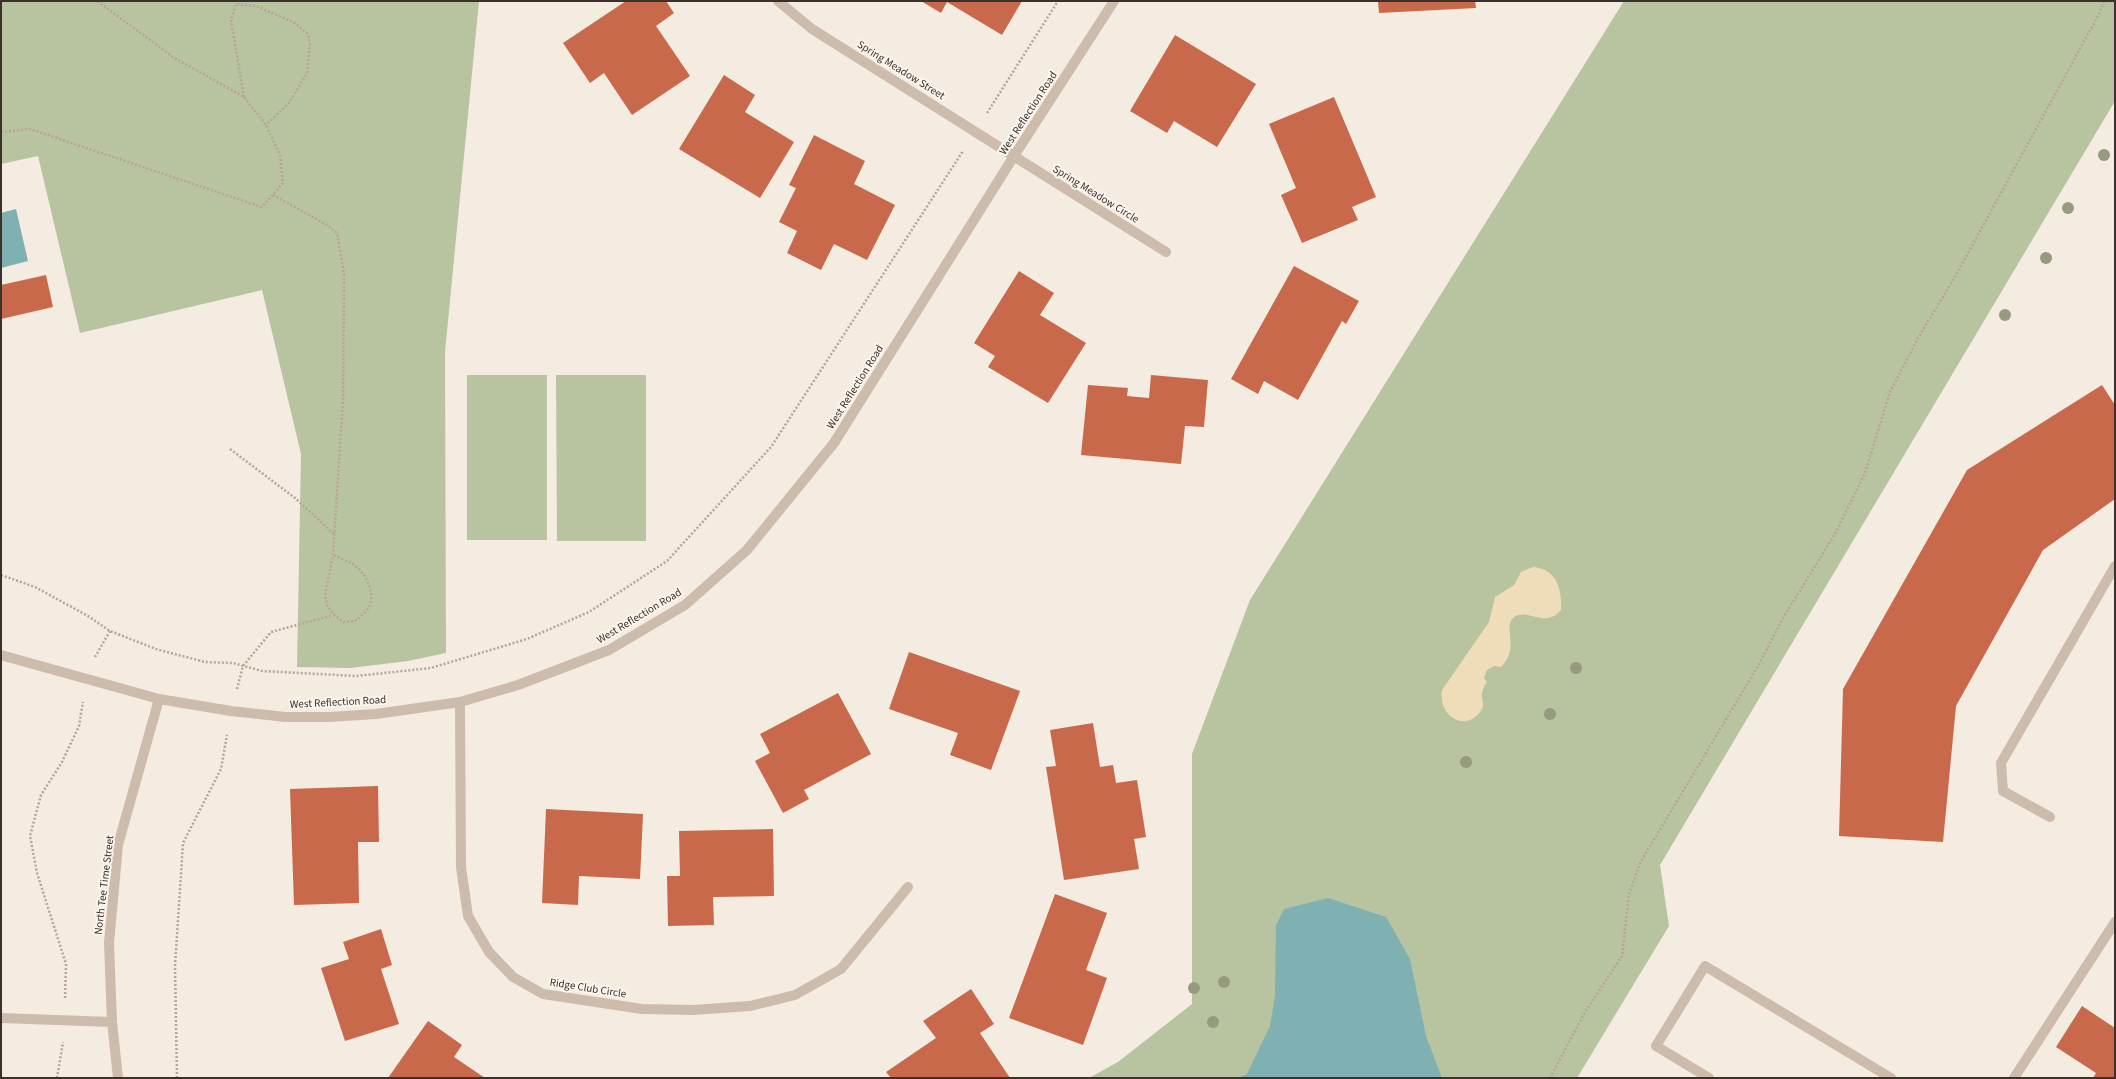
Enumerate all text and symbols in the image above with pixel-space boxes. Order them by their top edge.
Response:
street label: Spring Meadow Street [854,37,948,103]
street label: West Reflection Road [995,68,1061,158]
street label: Spring Meadow Circle [1050,161,1143,227]
street label: West Reflection Road [823,342,887,432]
street label: West Reflection Road [594,585,684,647]
street label: West Reflection Road [289,692,387,712]
street label: North Tee Time Street [90,834,118,936]
street label: Ridge Club Circle [549,975,628,1002]

